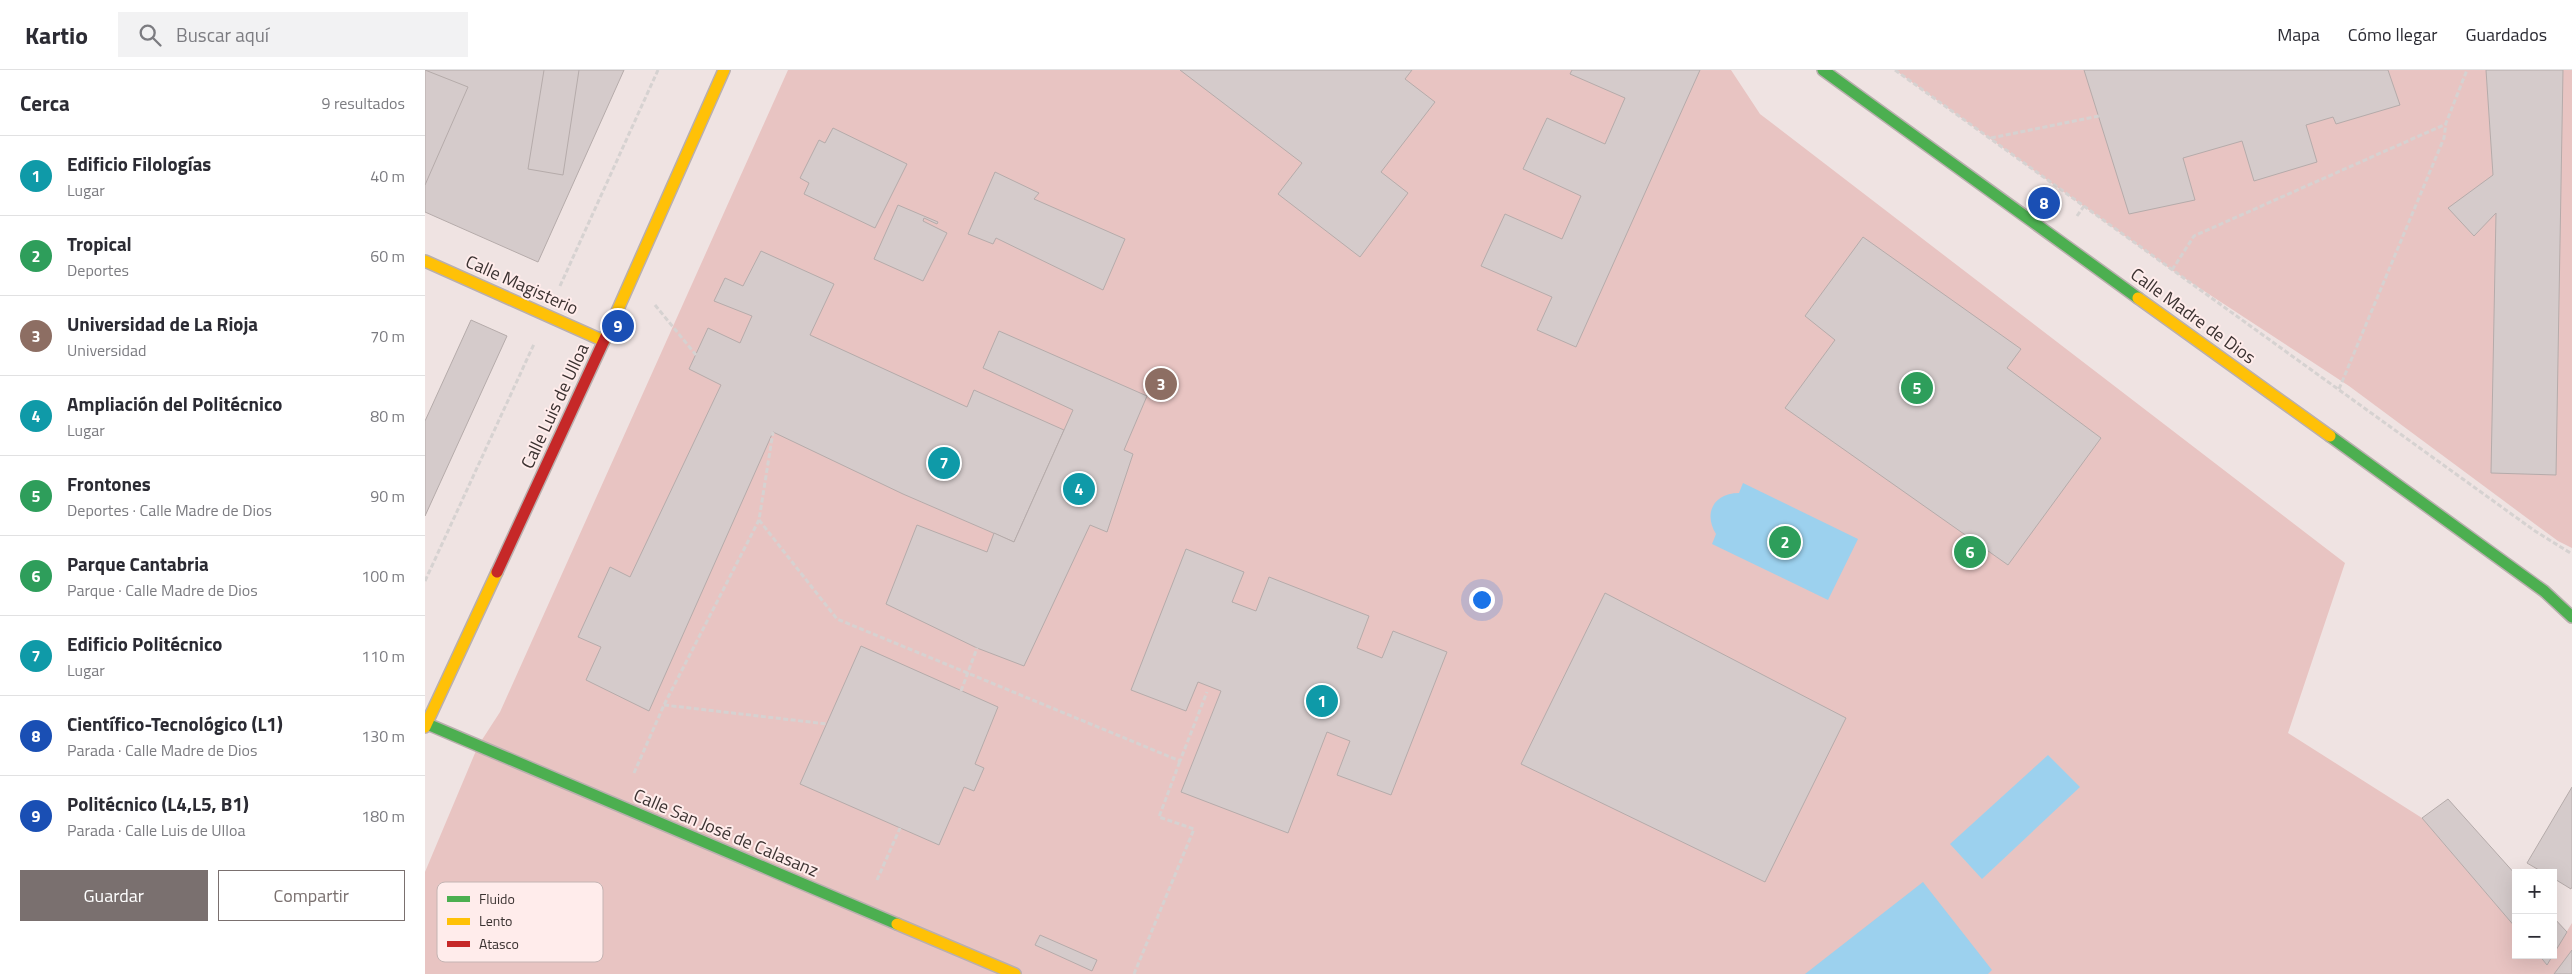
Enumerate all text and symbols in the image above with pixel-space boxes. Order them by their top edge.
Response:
search box [118,12,468,57]
text: Kartio [25,17,88,53]
text: Buscar aquí [176,20,269,49]
icon: search [136,21,164,49]
text: Mapa [2277,21,2320,48]
text: Cómo llegar [2348,21,2437,48]
text: Guardados [2465,21,2547,48]
text: Cerca [20,87,70,119]
text: 9 resultados [321,91,405,115]
text: Edificio Filologías [67,149,211,178]
text: 1 [32,164,40,188]
text: 40 m [370,164,405,188]
text: Lugar [67,178,105,202]
pin: 8 [2028,184,2060,222]
text: Tropical [67,229,132,258]
text: 2 [32,244,40,268]
text: 60 m [370,244,405,268]
street label: Calle Magisterio [461,248,583,321]
text: Deportes [67,258,129,282]
street label: Calle Madre de Dios [2125,261,2261,370]
pin: 9 [602,307,634,345]
text: Universidad de La Rioja [67,309,258,338]
text: 3 [32,324,40,348]
text: 70 m [370,324,405,348]
text: Universidad [67,338,146,362]
street label: Calle Luis de Ulloa [514,339,595,473]
pin: 3 [1145,365,1177,403]
pin: 5 [1901,369,1933,407]
text: Ampliación del Politécnico [67,389,282,418]
text: 4 [32,404,40,428]
text: 80 m [370,404,405,428]
text: Lugar [67,418,105,442]
pin: 7 [928,444,960,482]
text: Frontones [67,469,151,498]
pin: 4 [1063,470,1095,508]
text: 5 [32,484,40,508]
text: 90 m [370,484,405,508]
text: Deportes · Calle Madre de Dios [67,498,272,522]
pin: 2 [1769,523,1801,561]
pin: 6 [1954,533,1986,571]
text: Parque Cantabria [67,549,209,578]
text: 6 [32,564,40,588]
text: 100 m [361,564,405,588]
text: Parque · Calle Madre de Dios [67,578,258,602]
your location [1469,587,1495,613]
text: Edificio Politécnico [67,629,222,658]
text: 7 [32,644,40,668]
text: 110 m [361,644,405,668]
text: Lugar [67,658,105,682]
pin: 1 [1306,682,1338,720]
text: Científico-Tecnológico (L1) [67,709,283,738]
text: 8 [32,724,40,748]
text: 130 m [361,724,405,748]
text: Parada · Calle Madre de Dios [67,738,257,762]
street label: Calle San José de Calasanz [630,781,823,884]
text: Politécnico (L4,L5, B1) [67,789,249,818]
text: 9 [32,804,40,828]
text: 180 m [361,804,405,828]
text: Parada · Calle Luis de Ulloa [67,818,245,842]
map controls [2512,869,2557,959]
button: + [2512,869,2557,914]
button: Guardar [20,870,208,921]
button: Compartir [218,870,405,921]
legend [437,882,603,962]
text: Fluido [479,888,515,909]
text: Lento [479,910,513,931]
button: − [2512,914,2557,959]
text: Atasco [479,933,519,954]

